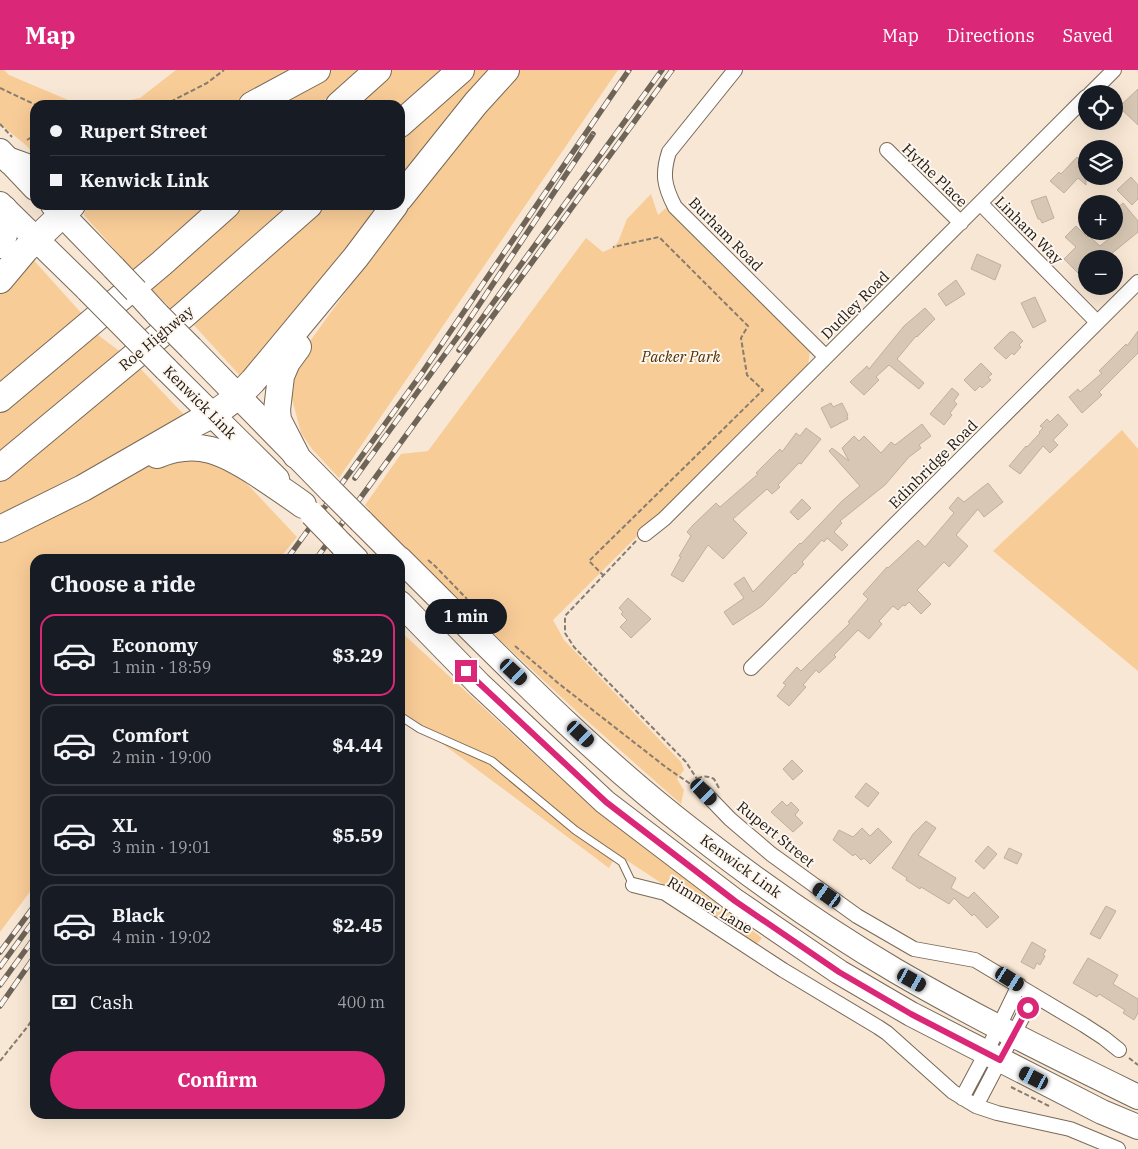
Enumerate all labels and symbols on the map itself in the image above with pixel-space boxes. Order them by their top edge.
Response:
street label: Hythe Place [898,139,972,211]
street label: Linham Way [991,192,1067,268]
street label: Burham Road [685,193,767,275]
street label: Dudley Road [817,267,893,343]
street label: Roe Highway [115,301,197,375]
park label: Packer Park [641,347,720,366]
street label: Kenwick Link [159,361,241,443]
street label: Edinbridge Road [885,416,981,512]
callout: 1 min [425,598,507,634]
car [497,656,530,688]
route end [455,660,477,682]
car [564,718,597,750]
car [688,776,719,808]
street label: Rupert Street [733,797,819,871]
street label: Kenwick Link [697,830,786,902]
street label: Rimmer Lane [664,872,756,938]
car [810,880,843,910]
car [993,965,1026,993]
car [895,966,928,994]
route start [1017,997,1039,1019]
car [1017,1065,1050,1091]

